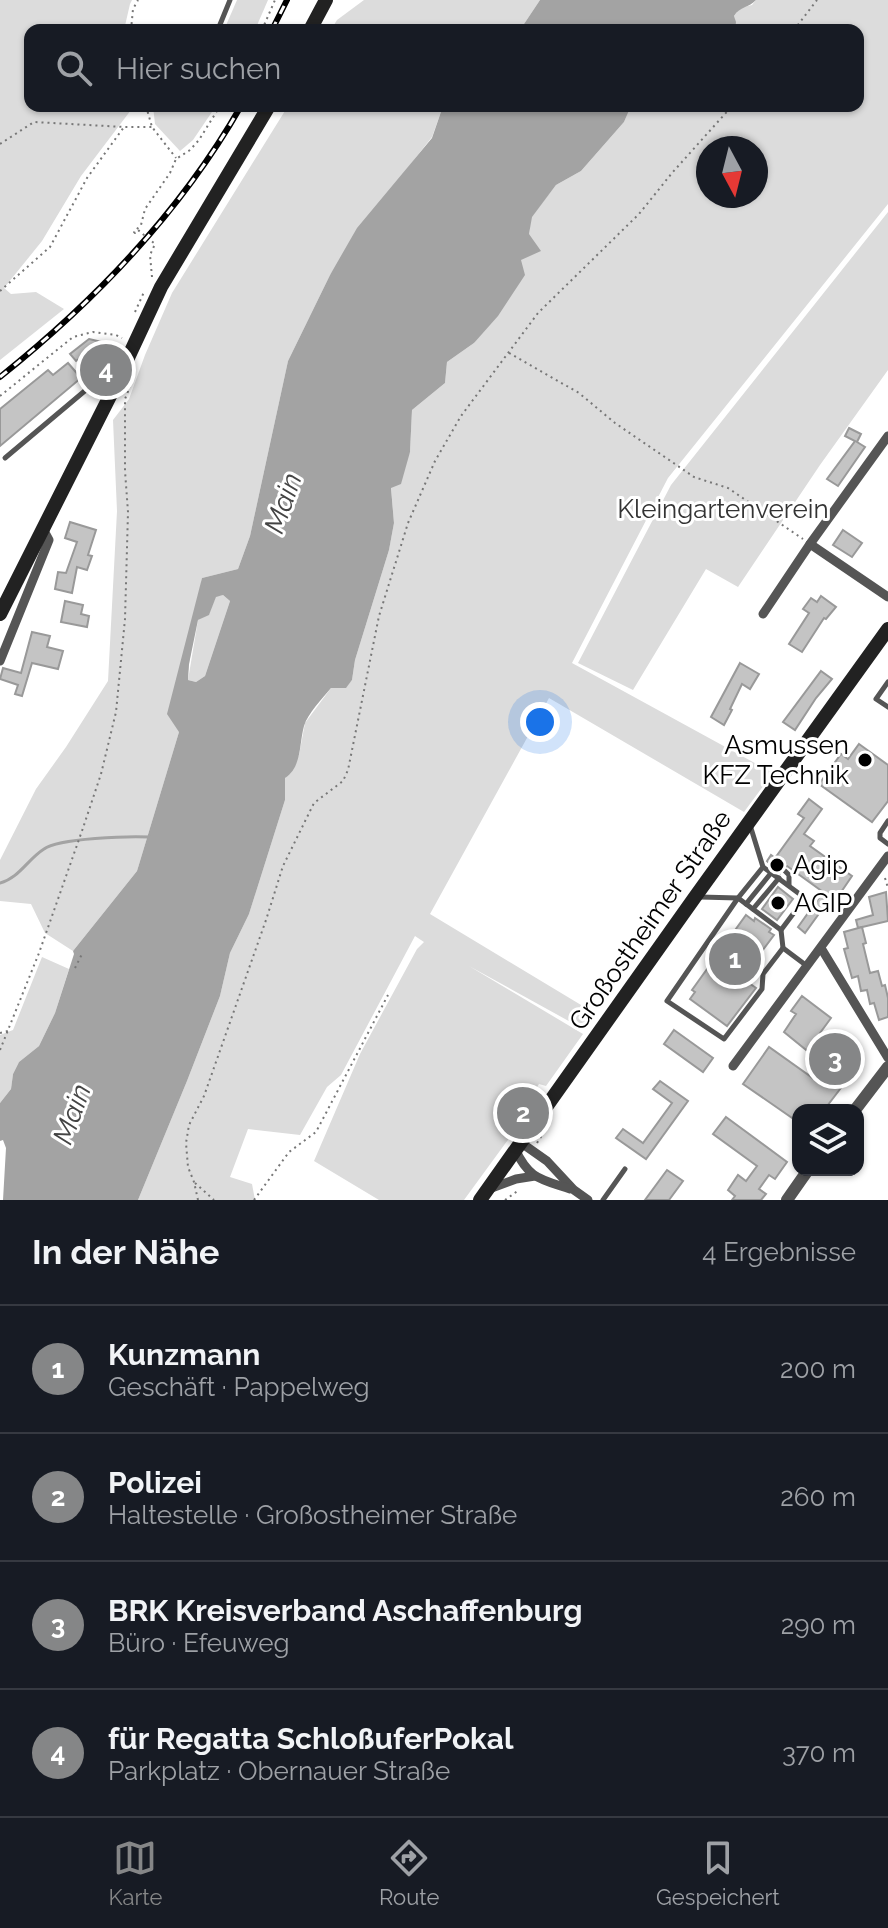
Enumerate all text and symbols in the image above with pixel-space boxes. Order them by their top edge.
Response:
search box [24,24,864,112]
icon: search [52,46,96,90]
text: Hier suchen [116,51,281,86]
north arrow [696,136,768,208]
pin: 4 [80,340,132,400]
water label: Main [257,468,309,538]
park label: Kleingartenverein [617,494,829,524]
your location [520,702,560,742]
place label: Asmussen KFZ Technik [702,730,849,790]
marker: Asmussen KFZ Technik [856,751,874,769]
street label: Großostheimer Straße [563,804,737,1036]
place label: Agip [793,850,848,880]
marker: Agip [768,856,786,874]
place label: AGIP [794,888,852,918]
marker: AGIP [769,894,787,912]
pin: 1 [709,929,761,989]
pin: 3 [809,1029,861,1089]
water label: Main [46,1079,98,1149]
pin: 2 [497,1083,549,1143]
map controls [792,1104,864,1176]
button: layers [792,1104,864,1176]
text: In der Nähe [32,1232,219,1272]
text: 4 Ergebnisse [702,1237,856,1267]
text: Kunzmann [108,1337,260,1372]
text: 1 [52,1354,64,1384]
text: 200 m [780,1354,856,1384]
text: Geschäft · Pappelweg [108,1372,370,1402]
text: Polizei [108,1465,202,1500]
text: 2 [51,1482,65,1512]
text: 260 m [780,1482,856,1512]
text: Haltestelle · Großostheimer Straße [108,1500,517,1530]
text: BRK Kreisverband Aschaffenburg [108,1593,582,1628]
text: 3 [51,1610,65,1640]
text: 290 m [781,1610,856,1640]
text: Büro · Efeuweg [108,1628,290,1658]
text: für Regatta SchloßuferPokal [108,1721,513,1756]
text: 4 [51,1738,65,1768]
text: 370 m [782,1738,856,1768]
text: Parkplatz · Obernauer Straße [108,1756,450,1786]
tab: Karte [108,1836,162,1910]
tab: Route [379,1836,439,1910]
tab: Gespeichert [656,1836,780,1910]

